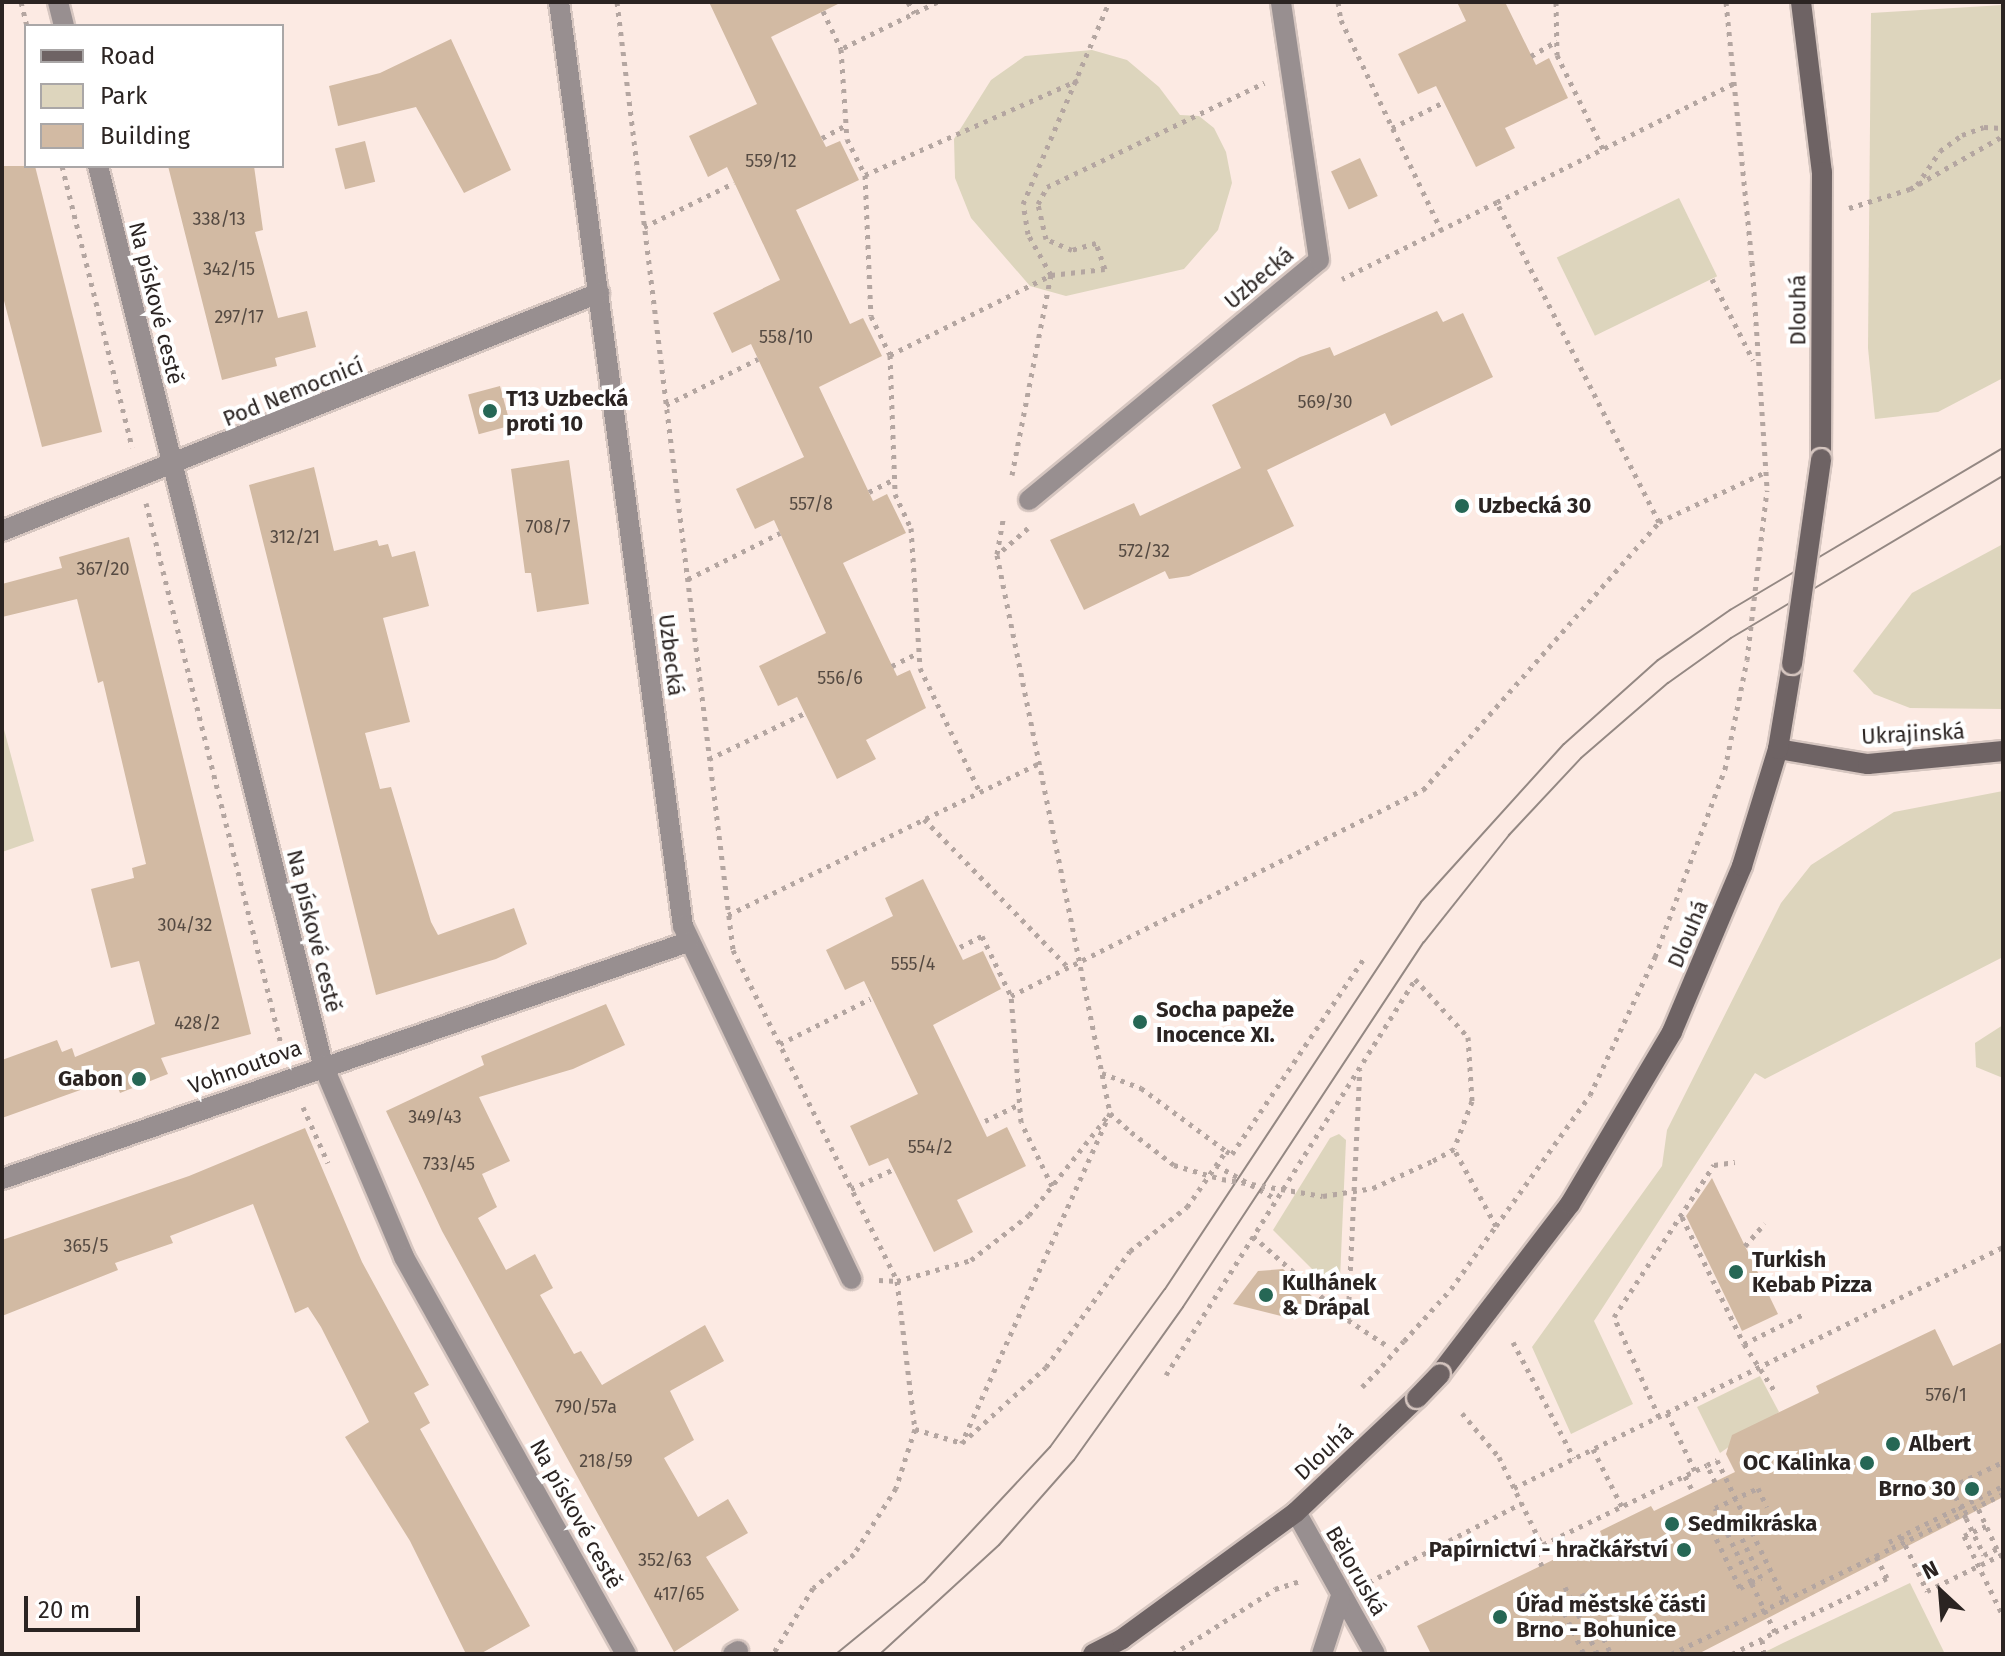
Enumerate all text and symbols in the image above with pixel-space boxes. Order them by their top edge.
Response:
legend [24,24,284,168]
text: Road [100,42,155,70]
text: Park [100,82,147,110]
text: Building [100,122,190,150]
house number: 559/12 [745,150,797,172]
house number: 338/13 [193,208,245,230]
street label: Na pískové cestě [123,219,189,387]
street label: Uzbecká [1219,241,1299,315]
house number: 342/15 [203,258,255,280]
street label: Dlouhá [1785,274,1811,346]
house number: 297/17 [214,306,264,328]
house number: 558/10 [759,326,813,348]
street label: Pod Nemocnicí [219,352,367,432]
place label: T13 Uzbecká proti 10 [506,385,628,436]
house number: 569/30 [1298,391,1352,413]
marker: T13 Uzbecká proti 10 [481,402,499,420]
house number: 557/8 [789,493,833,515]
place label: Uzbecká 30 [1478,493,1591,519]
marker: Uzbecká 30 [1453,497,1471,515]
house number: 708/7 [525,516,571,538]
house number: 312/21 [270,526,320,548]
house number: 572/32 [1118,540,1170,562]
house number: 367/20 [77,558,129,580]
street label: Uzbecká [653,612,689,698]
house number: 556/6 [817,667,863,689]
street label: Ukrajinská [1861,718,1965,750]
street label: Na pískové cestě [281,847,347,1015]
street label: Dlouhá [1662,896,1714,972]
house number: 304/32 [158,914,212,936]
house number: 555/4 [891,953,935,975]
place label: Socha papeže Inocence XI. [1156,996,1294,1048]
house number: 428/2 [174,1012,220,1034]
marker: Socha papeže Inocence XI. [1131,1013,1149,1031]
street label: Vohnoutova [185,1034,305,1100]
place label: Gabon [58,1066,123,1092]
marker: Gabon [130,1070,148,1088]
house number: 349/43 [408,1106,462,1128]
house number: 554/2 [908,1136,952,1158]
house number: 733/45 [423,1153,475,1175]
house number: 365/5 [63,1235,109,1257]
place label: Turkish Kebab Pizza [1752,1246,1872,1298]
marker: Turkish Kebab Pizza [1727,1263,1745,1281]
place label: Kulhánek & Drápal [1282,1269,1376,1320]
marker: Kulhánek & Drápal [1257,1286,1275,1304]
house number: 576/1 [1925,1384,1967,1406]
house number: 790/57a [555,1396,617,1418]
street label: Dlouhá [1289,1418,1359,1486]
place label: Albert [1909,1431,1971,1457]
street label: Na pískové cestě [524,1435,628,1593]
marker: Albert [1884,1435,1902,1453]
house number: 218/59 [579,1450,633,1472]
place label: OC Kalinka [1743,1450,1851,1476]
marker: OC Kalinka [1858,1454,1876,1472]
place label: Brno 30 [1879,1476,1956,1502]
marker: Brno 30 [1963,1480,1981,1498]
place label: Sedmikráska [1688,1511,1817,1537]
marker: Sedmikráska [1663,1515,1681,1533]
street label: Běloruská [1320,1522,1392,1620]
place label: Papírnictví - hračkářství [1429,1537,1668,1563]
marker: Papírnictví - hračkářství [1675,1541,1693,1559]
house number: 352/63 [638,1549,692,1571]
north arrow [1901,1552,1981,1632]
text: N [1918,1555,1943,1585]
scale bar [28,1580,144,1630]
house number: 417/65 [654,1583,704,1605]
place label: Úřad městské části Brno - Bohunice [1516,1591,1706,1642]
text: 20 m [38,1596,90,1624]
marker: Úřad městské části Brno - Bohunice [1491,1608,1509,1626]

